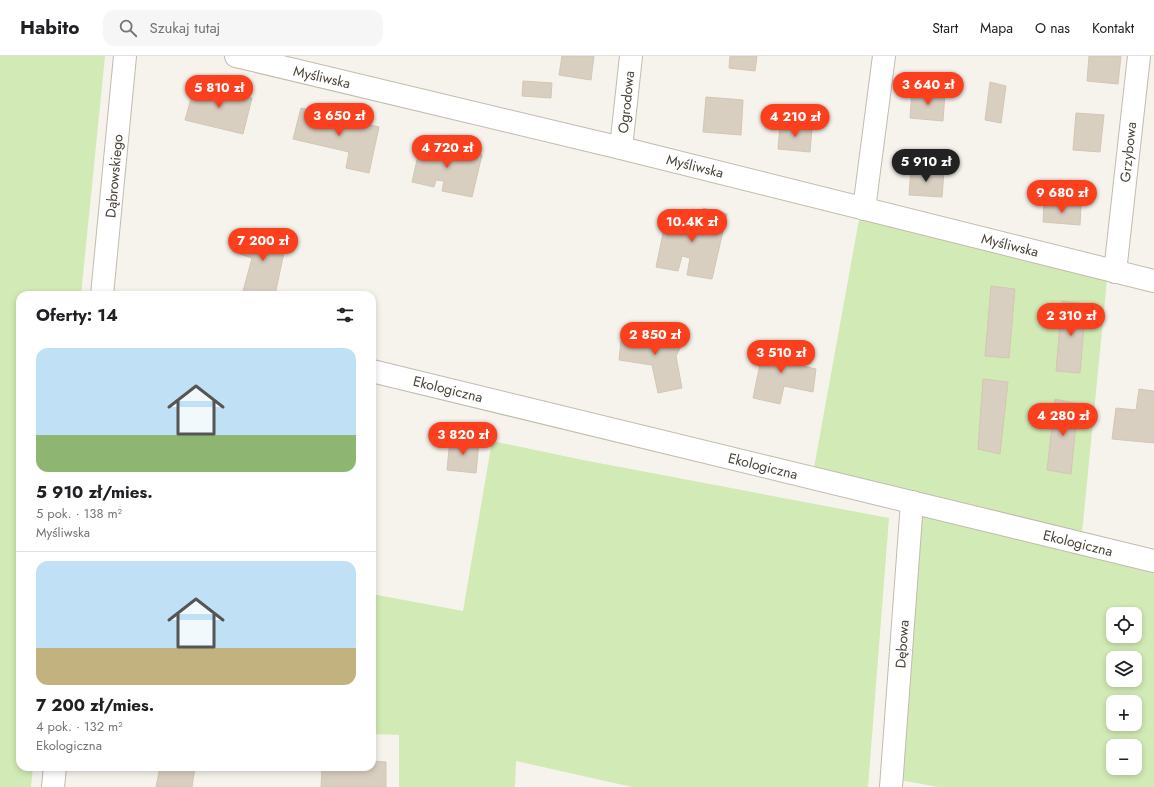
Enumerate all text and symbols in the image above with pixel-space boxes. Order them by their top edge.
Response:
search box [103,10,383,46]
text: Habito [20,14,79,41]
icon: search [117,17,139,39]
text: Szukaj tutaj [149,17,220,39]
text: Start [932,18,958,38]
text: Mapa [980,18,1013,38]
text: O nas [1035,18,1070,38]
text: Kontakt [1092,18,1134,38]
street label: Myśliwska [291,61,353,93]
street label: Ogrodowa [613,70,639,134]
pin: 3 640 zł [887,72,969,106]
pin: 5 810 zł [178,75,260,109]
text: 3 640 zł [902,75,954,94]
text: 5 810 zł [194,78,244,97]
pin: 3 650 zł [298,103,380,137]
pin: 4 210 zł [754,104,836,138]
text: 3 650 zł [313,106,365,125]
text: 4 210 zł [770,107,820,126]
street label: Grzybowa [1115,121,1141,183]
street label: Dąbrowskiego [100,133,128,219]
pin: 4 720 zł [406,135,488,169]
text: 4 720 zł [421,138,473,157]
street label: Myśliwska [664,149,726,183]
pin: 5 910 zł [885,149,967,183]
text: 5 910 zł [901,152,951,171]
pin: 9 680 zł [1021,180,1103,214]
text: 9 680 zł [1036,183,1088,202]
pin: 10.4K zł [651,209,733,243]
text: 10.4K zł [666,212,718,231]
pin: 7 200 zł [222,228,304,262]
street label: Myśliwska [979,228,1041,262]
text: 7 200 zł [237,231,289,250]
text: Oferty: 14 [36,303,118,327]
pin: 2 310 zł [1030,303,1112,337]
icon: filters [334,304,356,326]
text: 2 310 zł [1046,306,1096,325]
pin: 2 850 zł [614,322,696,356]
text: 2 850 zł [629,325,681,344]
pin: 3 510 zł [740,340,822,374]
text: 3 510 zł [756,343,806,362]
street label: Ekologiczna [411,371,485,407]
icon: home [160,374,232,446]
pin: 4 280 zł [1022,403,1104,437]
text: 4 280 zł [1037,406,1089,425]
pin: 3 820 zł [422,422,504,456]
text: 3 820 zł [437,425,489,444]
street label: Ekologiczna [726,448,800,484]
text: 5 910 zł/mies. [36,480,153,504]
text: 5 pok. · 138 m² [36,504,122,523]
text: Myśliwska [36,523,90,542]
street label: Ekologiczna [1041,525,1115,561]
icon: home [160,587,232,659]
map controls [1106,607,1142,775]
button: locate [1106,607,1142,643]
street label: Dębowa [890,619,914,669]
button: layers [1106,651,1142,687]
text: 7 200 zł/mies. [36,693,154,717]
button: + [1106,695,1142,731]
text: 4 pok. · 132 m² [36,717,123,736]
text: Ekologiczna [36,736,102,755]
button: − [1106,739,1142,775]

